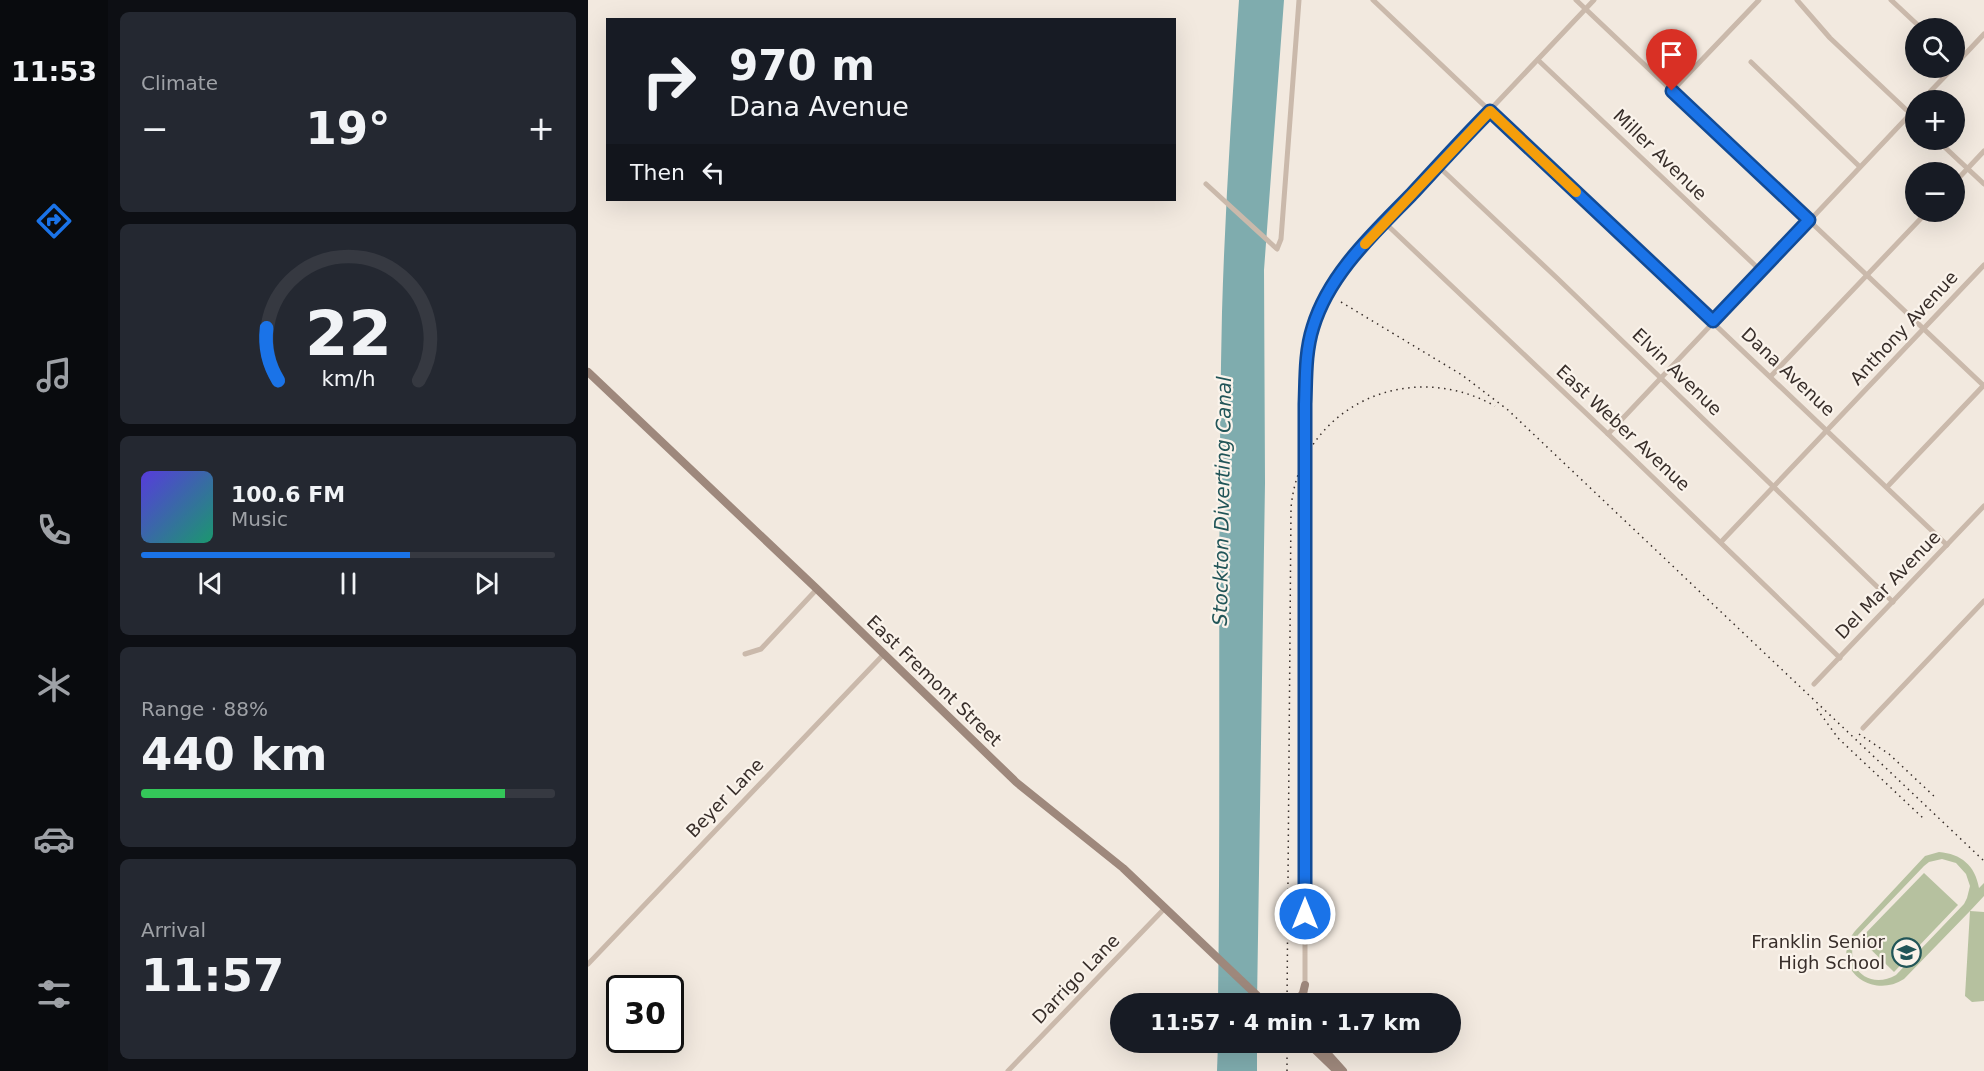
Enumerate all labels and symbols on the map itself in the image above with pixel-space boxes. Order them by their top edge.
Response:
pin [1646,29,1697,91]
street label: Miller Avenue [1609,105,1711,204]
street label: Anthony Avenue [1846,266,1962,389]
street label: Dana Avenue [1737,323,1839,420]
street label: Elvin Avenue [1628,324,1726,419]
street label: East Weber Avenue [1552,360,1694,495]
water label: Stockton Diverting Canal [1208,376,1236,626]
street label: Del Mar Avenue [1831,526,1945,643]
street label: East Fremont Street [863,611,1006,750]
street label: Beyer Lane [682,754,768,842]
position arrow [1273,882,1337,946]
street label: Darrigo Lane [1028,930,1124,1028]
place label: Franklin Senior High School [1751,931,1886,973]
school or university icon: Franklin Senior High School [1890,936,1922,968]
speed limit sign: 30 [606,975,684,1053]

